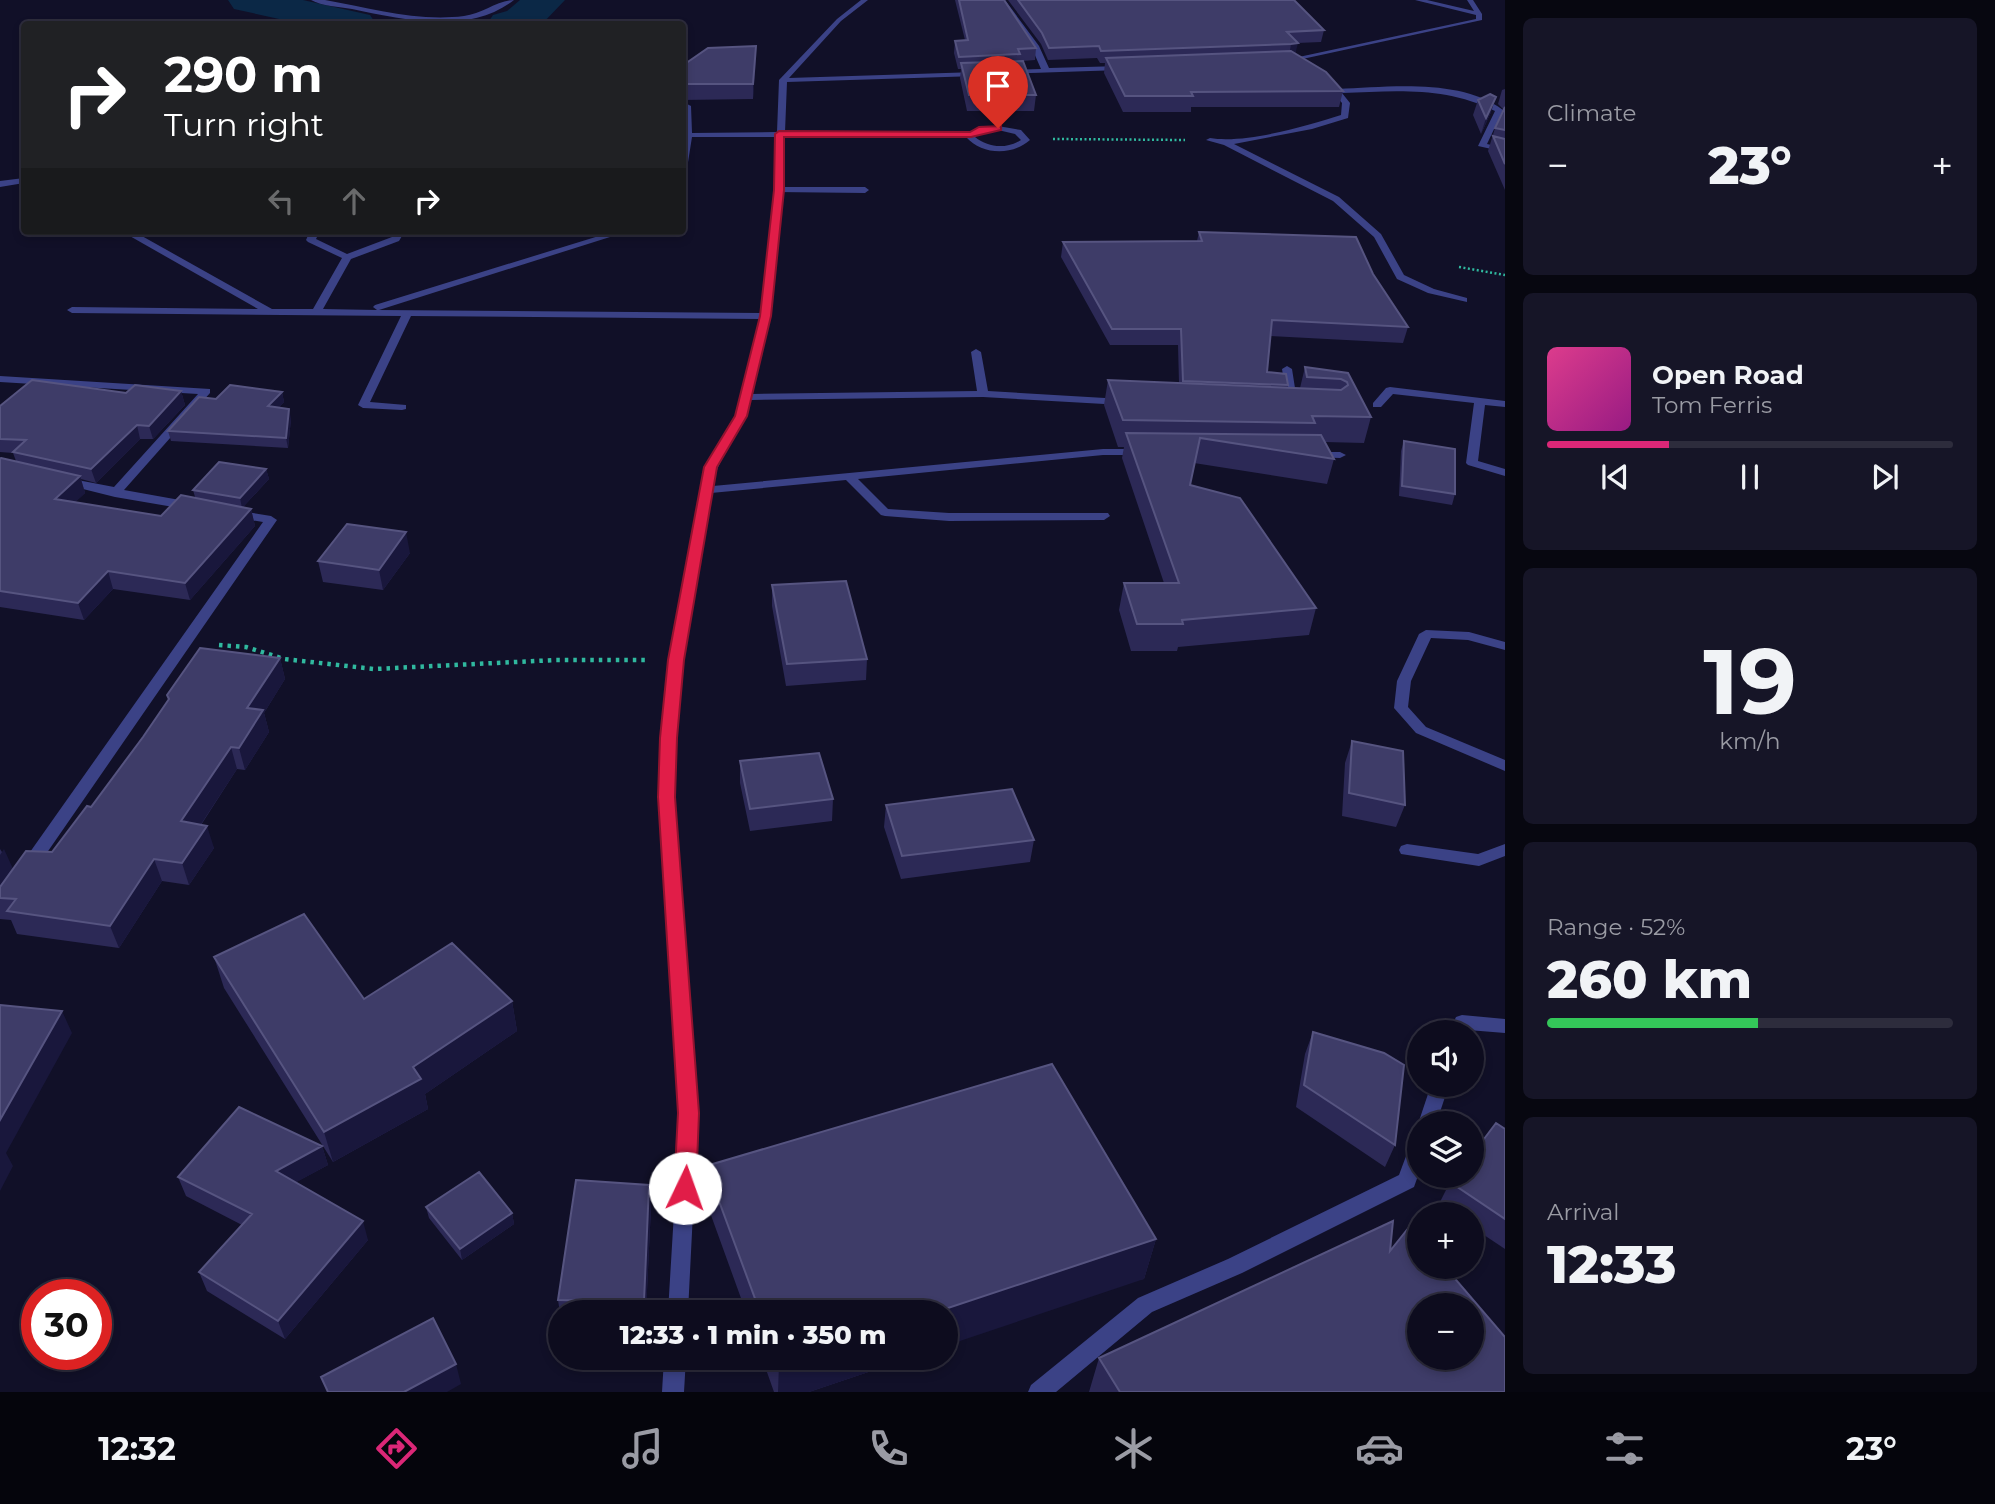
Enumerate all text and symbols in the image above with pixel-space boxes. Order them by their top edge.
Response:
text: 290 m [164,45,323,104]
icon: right [49,49,140,140]
pin [968,56,1028,128]
icon: arrive [979,67,1017,105]
text: Climate [1547,99,1636,127]
text: Turn right [164,105,324,144]
text: 23° [1708,134,1792,197]
text: − [1547,142,1569,189]
text: + [1931,142,1953,189]
icon: left [262,182,300,220]
icon: ahead [335,182,373,220]
icon: right [408,182,446,220]
text: Open Road [1652,359,1804,391]
text: Tom Ferris [1652,391,1772,419]
icon: previous [1596,458,1634,496]
icon: pause [1731,458,1769,496]
icon: next [1866,458,1904,496]
text: 19 [1703,626,1797,737]
text: km/h [1719,727,1781,755]
text: Range · 52% [1547,913,1685,941]
text: 260 km [1547,948,1752,1011]
map controls [1407,1020,1484,1370]
button: sound [1407,1020,1484,1097]
button: layers [1407,1111,1484,1188]
position arrow [648,1151,722,1225]
text: Arrival [1547,1198,1620,1226]
button: + [1407,1202,1484,1279]
text: 12:33 [1547,1233,1676,1296]
speed limit sign: 30 [21,1279,112,1370]
button: − [1407,1293,1484,1370]
text: 12:33 · 1 min · 350 m [620,1319,887,1351]
icon: directions [372,1424,421,1473]
icon: music [618,1424,667,1473]
icon: phone [864,1424,913,1473]
icon: climate [1109,1424,1158,1473]
icon: car [1355,1424,1404,1473]
icon: filters [1600,1424,1649,1473]
text: 12:32 [98,1429,176,1468]
text: 23° [1846,1429,1897,1468]

